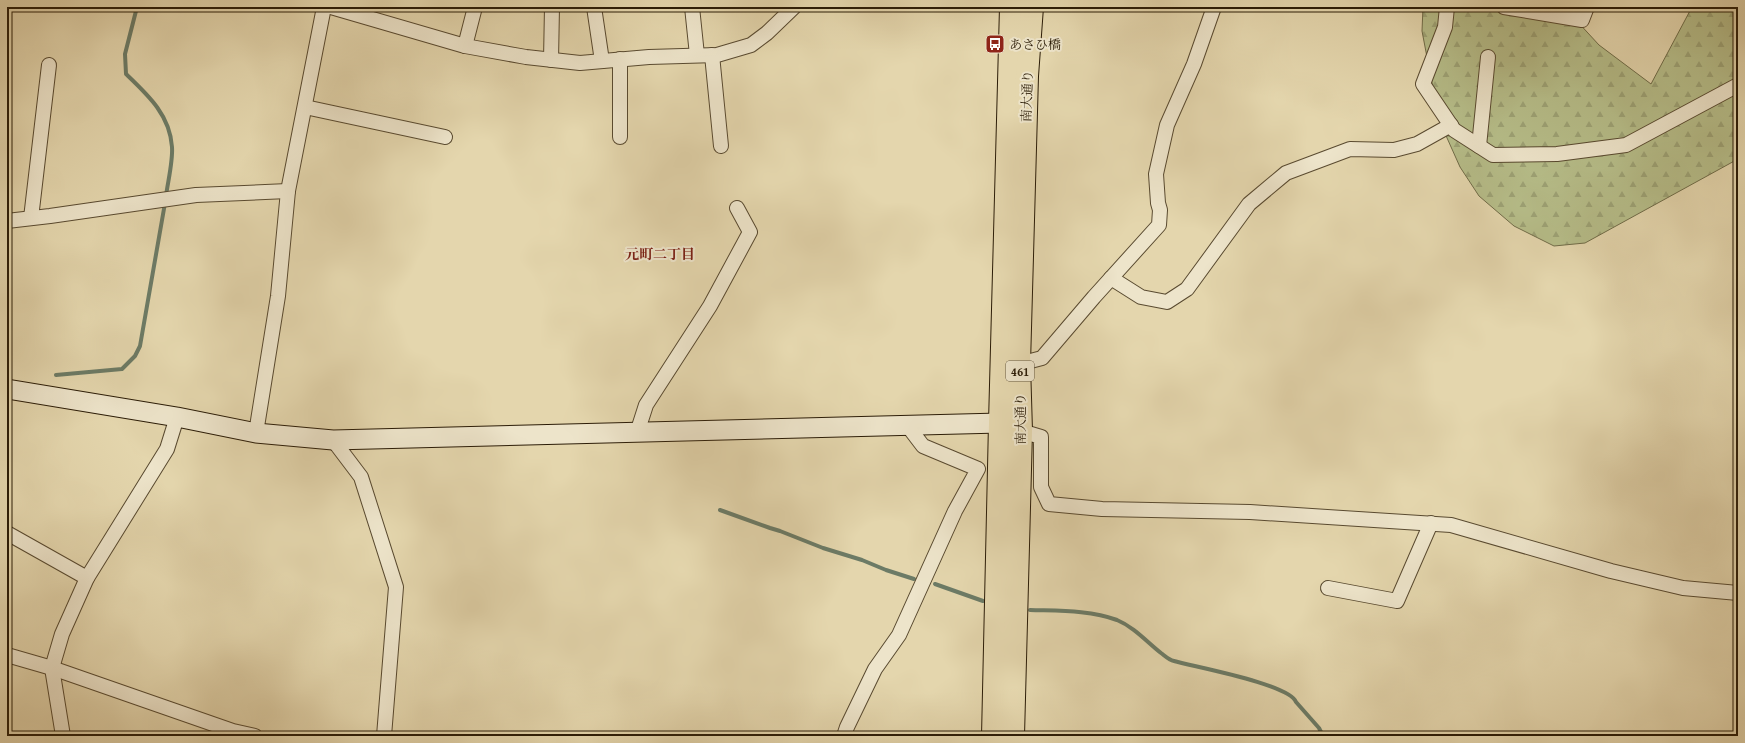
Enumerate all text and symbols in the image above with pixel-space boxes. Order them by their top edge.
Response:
bus stop icon: あさひ橋 [984,33,1006,55]
place label: あさひ橋 [1009,35,1061,54]
street label: 南大通り [1017,70,1037,122]
district label: 元町二丁目 [625,244,695,264]
road number: 461 [1006,361,1034,381]
street label: 南大通り [1011,393,1030,445]

